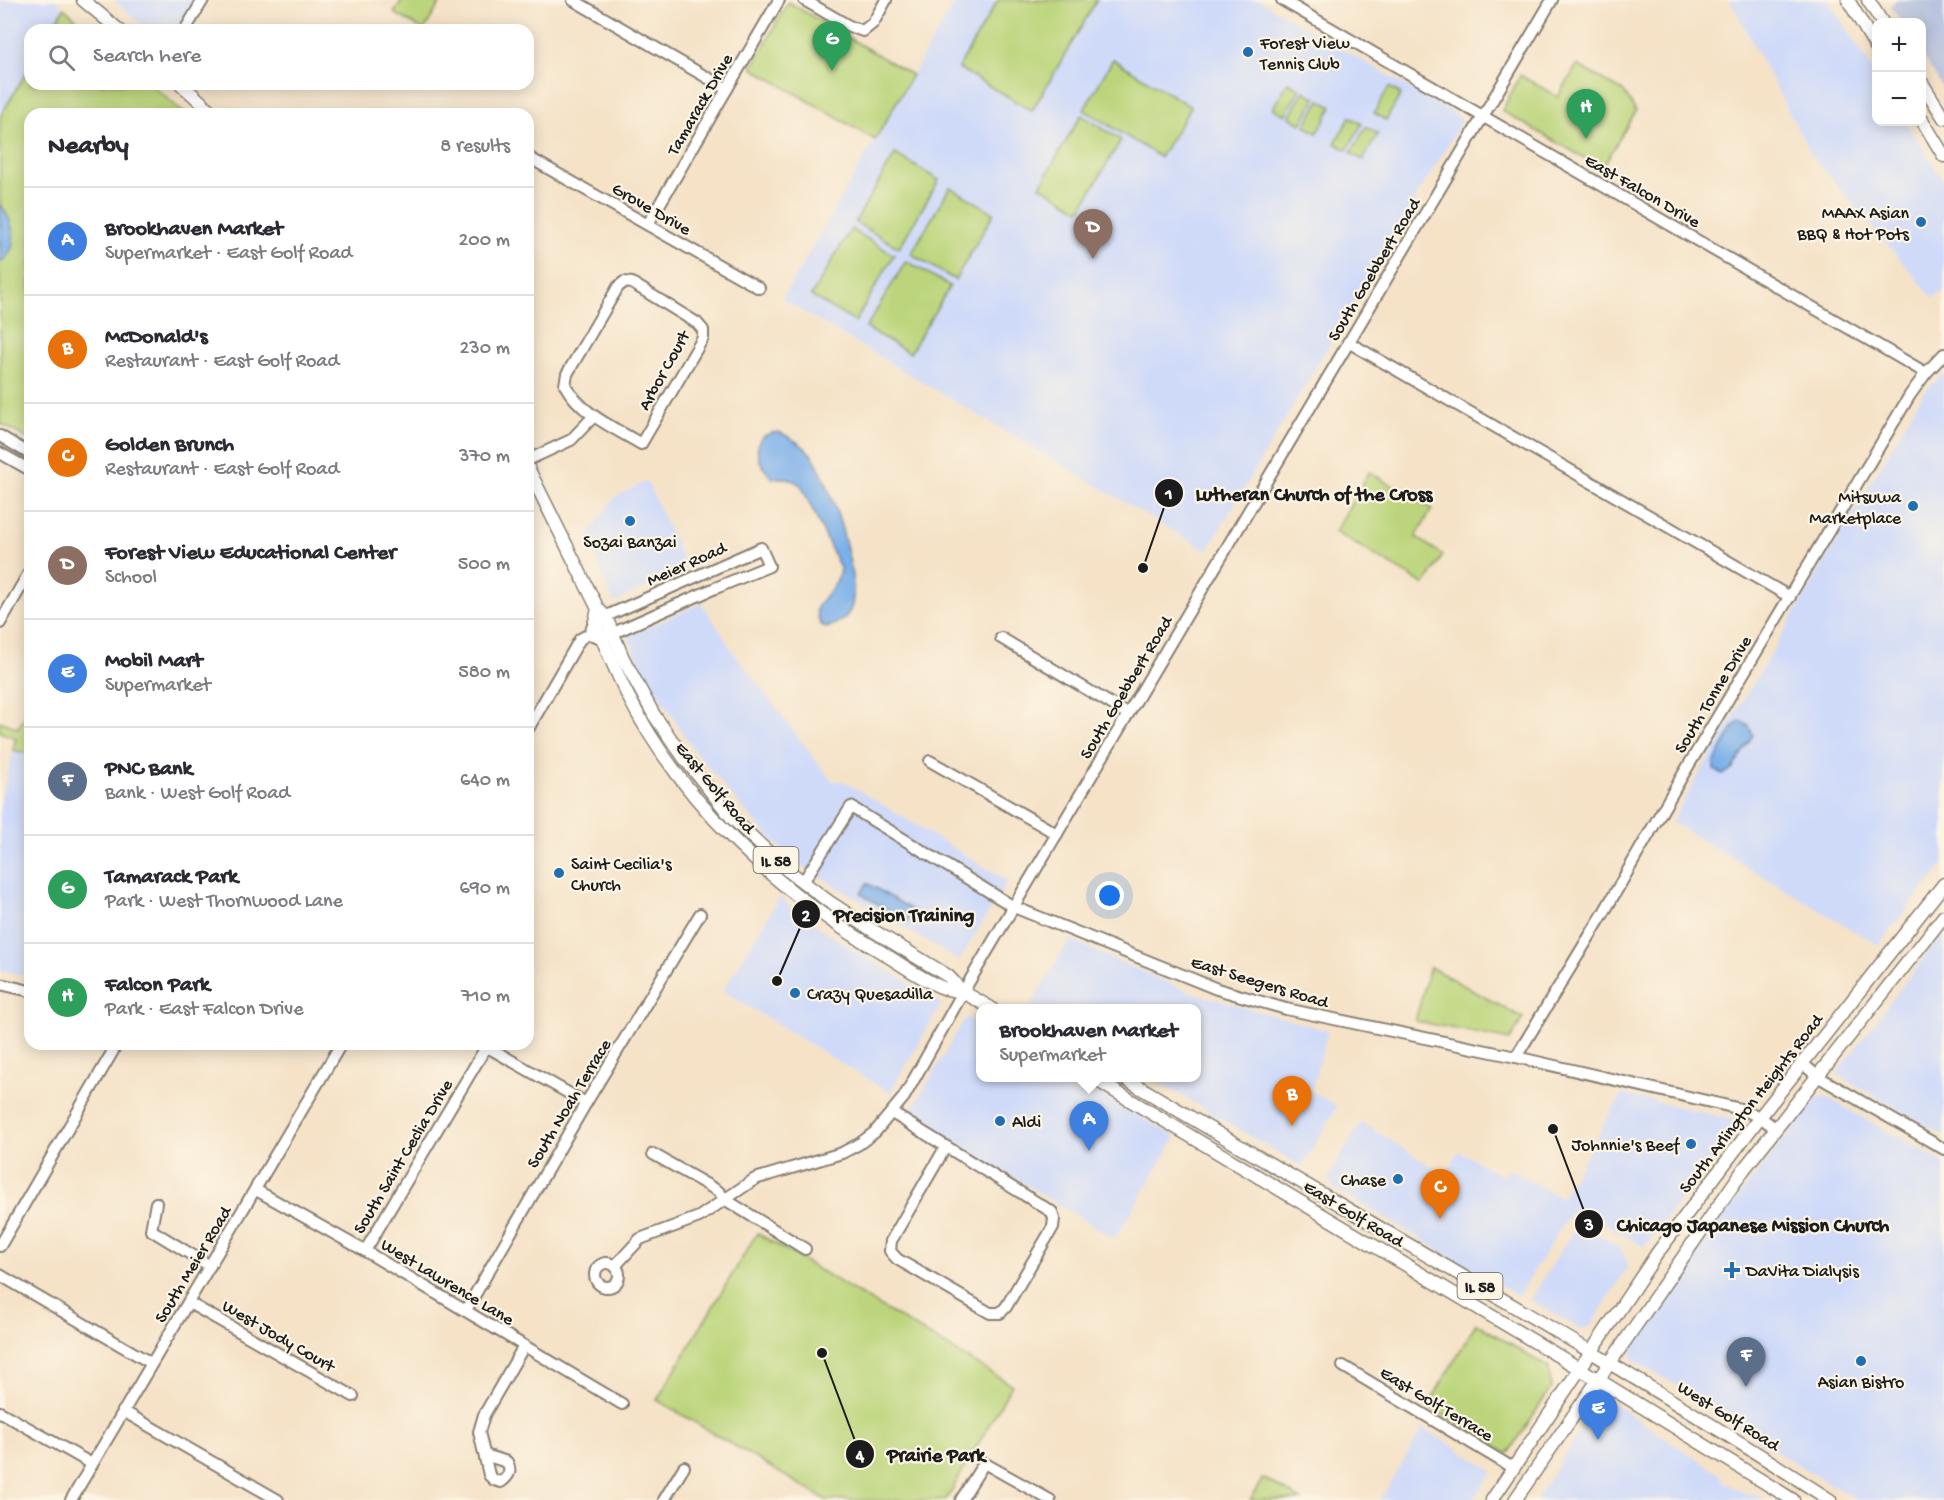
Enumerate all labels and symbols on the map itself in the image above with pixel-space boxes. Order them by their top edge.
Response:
pin: G [812,22,852,71]
place label: Forest View Tennis Club [1259,34,1350,76]
marker: Forest View Tennis Club [1241,45,1255,59]
street label: Tamarack Drive [663,50,739,161]
pin: H [1566,90,1606,139]
street label: East Falcon Drive [1580,151,1704,234]
street label: Grove Drive [607,179,695,242]
street label: South Goebbert Road [1324,194,1427,346]
place label: MAAX Asian BBQ & Hot Pots [1796,204,1910,246]
pin: D [1074,210,1112,259]
marker: MAAX Asian BBQ & Hot Pots [1914,215,1928,229]
street label: Arbor Court [635,326,696,415]
callout: Lutheran Church of the Cross [1154,474,1445,512]
text: 1 [1164,485,1173,506]
text: Lutheran Church of the Cross [1196,485,1434,508]
place label: Mitsuwa Marketplace [1809,488,1902,530]
marker: Mitsuwa Marketplace [1906,499,1920,513]
marker: Sozai Banzai [623,514,637,528]
place label: Sozai Banzai [583,533,677,554]
street label: Meier Road [644,538,731,592]
street label: South Goebbert Road [1076,612,1179,764]
street label: South Tonne Drive [1671,632,1758,758]
street label: East Golf Road [670,738,759,840]
road number: IL 58 [754,847,798,873]
place label: Saint Cecilia's Church [571,855,673,897]
marker: Saint Cecilia's Church [552,866,566,880]
your location [1095,881,1124,910]
callout: Precision Training [791,895,986,933]
text: Precision Training [833,906,974,929]
text: 2 [802,907,811,928]
street label: East Seegers Road [1188,953,1332,1015]
place label: Crazy Quesadilla [807,985,934,1006]
marker: Crazy Quesadilla [788,986,802,1000]
street label: South Arlington Heights Road [1676,1010,1829,1198]
street label: South Noah Terrace [523,1035,617,1173]
street label: South Saint Ceclia Drive [350,1076,459,1238]
pin: B [1272,1076,1312,1126]
pin: A [1070,1102,1108,1151]
place label: Aldi [1012,1113,1041,1134]
marker: Aldi [993,1114,1007,1128]
place label: Johnnie's Beef [1571,1136,1680,1157]
marker: Johnnie's Beef [1684,1137,1698,1151]
pin: C [1420,1170,1460,1219]
place label: Chase [1341,1171,1387,1192]
marker: Chase [1391,1172,1405,1186]
street label: East Golf Road [1299,1177,1408,1254]
street label: South Meier Road [151,1202,238,1327]
callout: Chicago Japanese Mission Church [1574,1205,1901,1243]
text: 3 [1583,1216,1594,1237]
text: Chicago Japanese Mission Church [1616,1216,1890,1239]
street label: West Lawrence Lane [376,1235,518,1332]
marker: DaVita Dialysis [1723,1261,1741,1279]
place label: DaVita Dialysis [1745,1262,1860,1283]
road number: IL 58 [1458,1273,1502,1299]
street label: West Jody Court [218,1296,339,1379]
pin: F [1726,1338,1766,1387]
marker: Asian Bistro [1854,1354,1868,1368]
street label: East Golf Terrace [1375,1363,1497,1448]
place label: Asian Bistro [1818,1373,1904,1394]
street label: West Golf Road [1673,1377,1784,1458]
pin: E [1578,1390,1618,1440]
callout: Prairie Park [845,1435,997,1473]
text: Prairie Park [886,1446,987,1469]
text: 4 [855,1447,865,1468]

